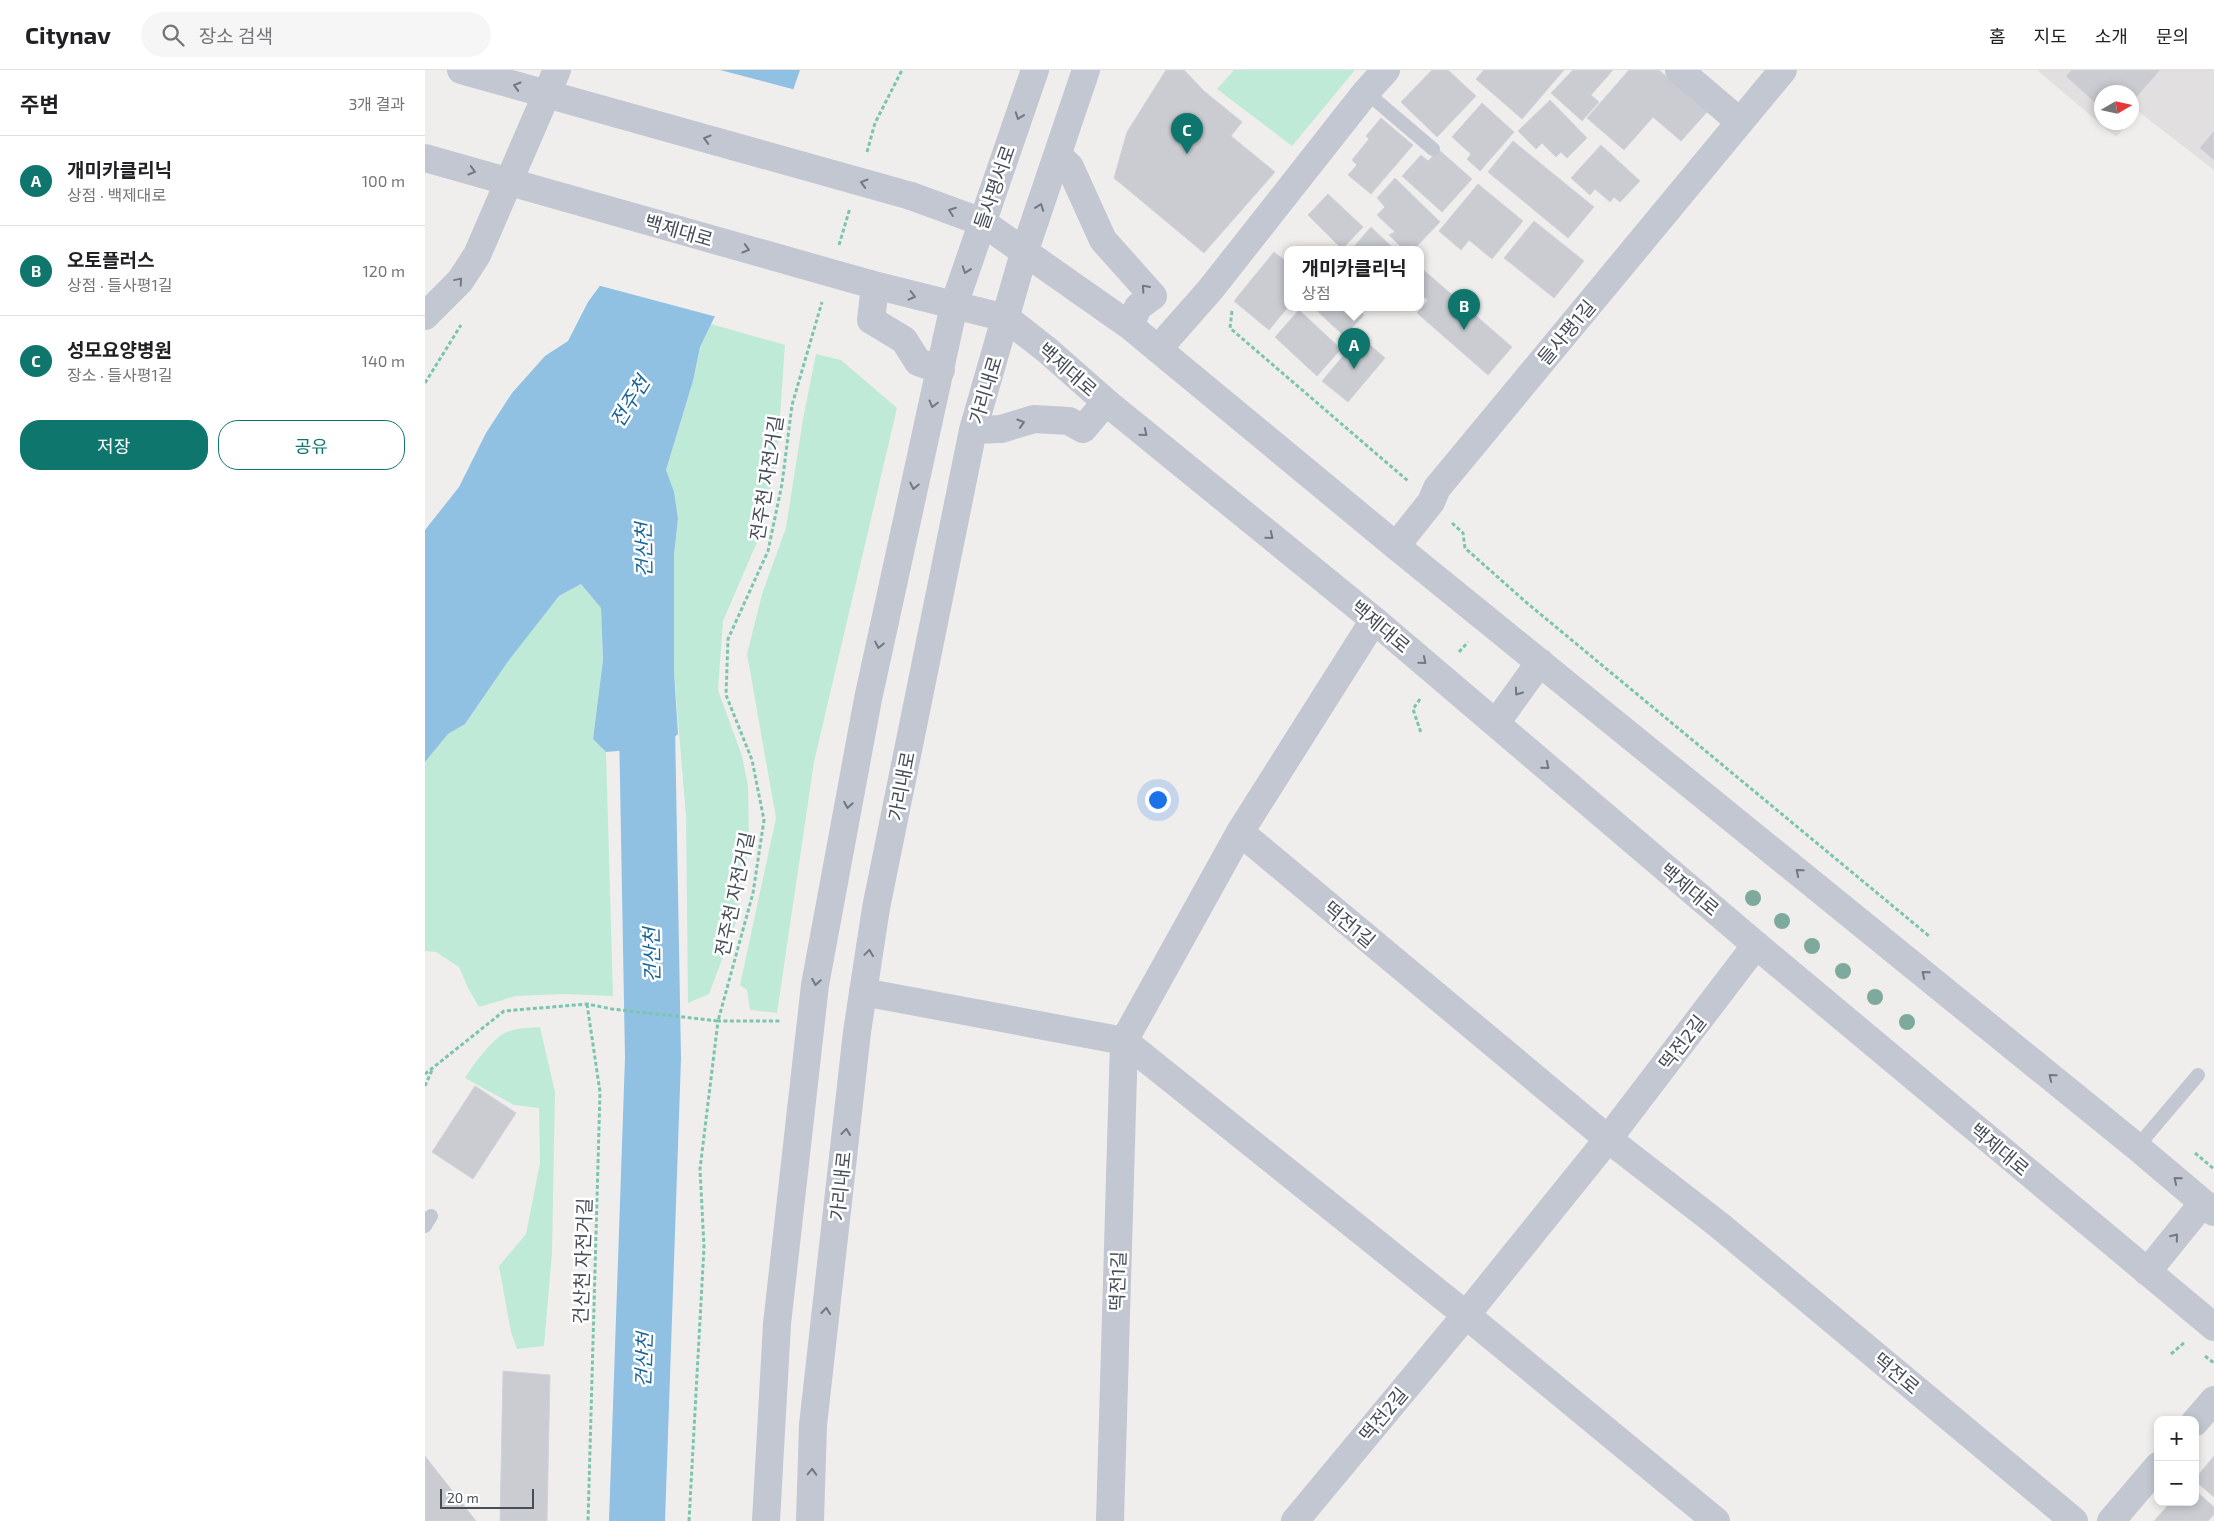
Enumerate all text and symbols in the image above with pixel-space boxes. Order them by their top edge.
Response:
search box [141,12,491,57]
text: Citynav [25,20,111,49]
icon: search [159,21,187,49]
text: 장소 검색 [199,24,273,47]
text: 홈 [1989,25,2006,47]
text: 지도 [2034,25,2067,47]
text: 소개 [2095,25,2128,47]
text: 문의 [2156,25,2189,47]
one-way arrow [512,81,521,92]
north arrow [2094,85,2139,130]
text: 주변 [20,91,59,116]
text: 3개 결과 [348,94,405,113]
one-way arrow [1015,111,1025,120]
pin: C [1171,113,1203,154]
one-way arrow [703,134,712,145]
street label: 들사평서로 [969,142,1019,232]
text: 개미카클리닉 [67,158,172,181]
one-way arrow [467,166,475,176]
text: A [31,171,41,190]
text: 100 m [362,171,405,190]
one-way arrow [860,178,868,188]
text: 상점 · 백제대로 [67,185,166,204]
one-way arrow [1034,203,1044,212]
one-way arrow [948,207,957,217]
street label: 백제대로 [642,209,716,251]
one-way arrow [742,243,751,254]
popup [1284,246,1424,311]
text: 오토플러스 [67,248,154,271]
text: 개미카클리닉 [1302,256,1406,279]
text: B [31,261,41,280]
text: 120 m [362,261,405,280]
one-way arrow [962,265,972,273]
text: 상점 · 들사평1길 [67,275,173,294]
one-way arrow [453,277,462,286]
text: 상점 [1302,283,1331,302]
one-way arrow [1142,285,1151,294]
pin: B [1448,289,1480,330]
one-way arrow [907,290,915,300]
street label: 들사평1길 [1532,295,1600,369]
pin: A [1338,328,1370,369]
street label: 백제대로 [1034,337,1102,401]
text: 성모요양병원 [67,338,172,361]
text: C [31,351,41,370]
text: 140 m [362,351,405,370]
street label: 가리내로 [964,353,1006,427]
text: 장소 · 들사평1길 [67,365,173,384]
water label: 전주천 [604,369,655,431]
one-way arrow [928,400,938,408]
street label: 전주천 자전거길 [745,414,787,542]
one-way arrow [1016,419,1024,429]
button: 저장 [20,420,208,470]
button: 공유 [218,420,405,470]
one-way arrow [1138,428,1147,436]
one-way arrow [909,482,919,491]
water label: 건산천 [630,520,655,578]
one-way arrow [1265,530,1274,539]
street label: 백제대로 [1347,595,1415,657]
one-way arrow [874,641,885,650]
one-way arrow [1417,656,1426,665]
one-way arrow [1515,687,1524,696]
street label: 가리내로 [883,749,919,823]
one-way arrow [1541,761,1550,770]
your location [1145,787,1171,813]
one-way arrow [844,800,854,809]
street label: 전주천 자전거길 [710,830,758,958]
street label: 백제대로 [1656,858,1724,920]
one-way arrow [1796,868,1805,877]
street label: 떡전1길 [1320,896,1380,952]
water label: 건산천 [638,925,663,983]
one-way arrow [864,949,874,958]
one-way arrow [1922,971,1931,980]
one-way arrow [811,978,822,986]
street label: 떡전2길 [1654,1010,1710,1074]
one-way arrow [2048,1073,2057,1082]
street label: 백제대로 [1966,1118,2034,1180]
one-way arrow [840,1127,851,1135]
street label: 가리내로 [825,1150,855,1222]
one-way arrow [2174,1178,2183,1186]
street label: 건산천 자전거길 [568,1197,596,1325]
one-way arrow [2170,1234,2179,1243]
street label: 떡전1길 [1104,1251,1130,1311]
one-way arrow [820,1306,831,1314]
water label: 건산천 [630,1329,656,1388]
street label: 떡전로 [1870,1347,1924,1399]
street label: 떡전2길 [1354,1382,1412,1446]
map controls [2154,1416,2199,1506]
button: + [2154,1416,2199,1461]
button: − [2154,1461,2199,1506]
one-way arrow [806,1468,817,1476]
scale bar [440,1486,534,1509]
text: 20 m [447,1489,479,1506]

